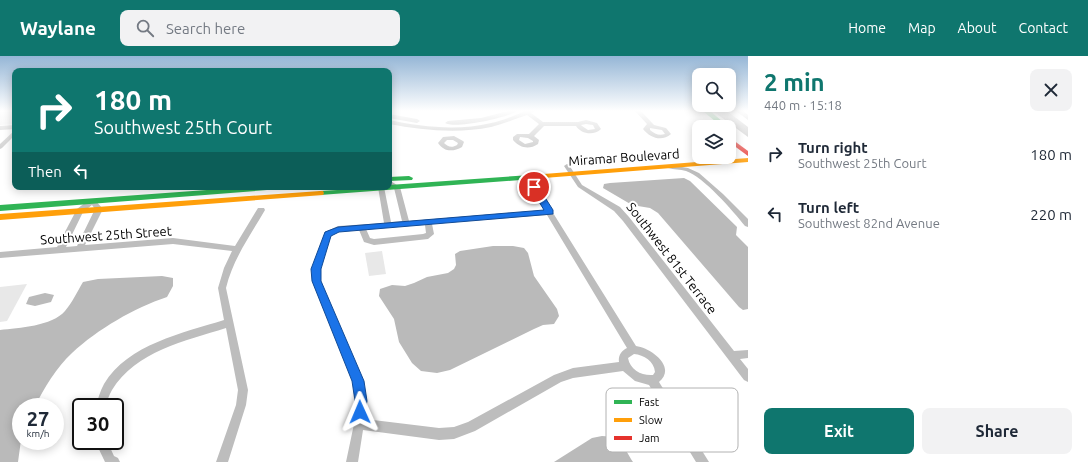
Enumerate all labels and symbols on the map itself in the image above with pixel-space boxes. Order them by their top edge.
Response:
street label: Miramar Boulevard [568,146,680,168]
pin [517,170,551,204]
street label: Southwest 81st Terrace [624,200,720,316]
street label: Southwest 25th Street [40,223,172,247]
legend [606,388,738,452]
position arrow [339,391,381,433]
text: Fast [639,396,660,408]
speed limit sign: 30 [72,398,124,450]
text: Slow [639,414,663,426]
text: Jam [639,432,660,444]

